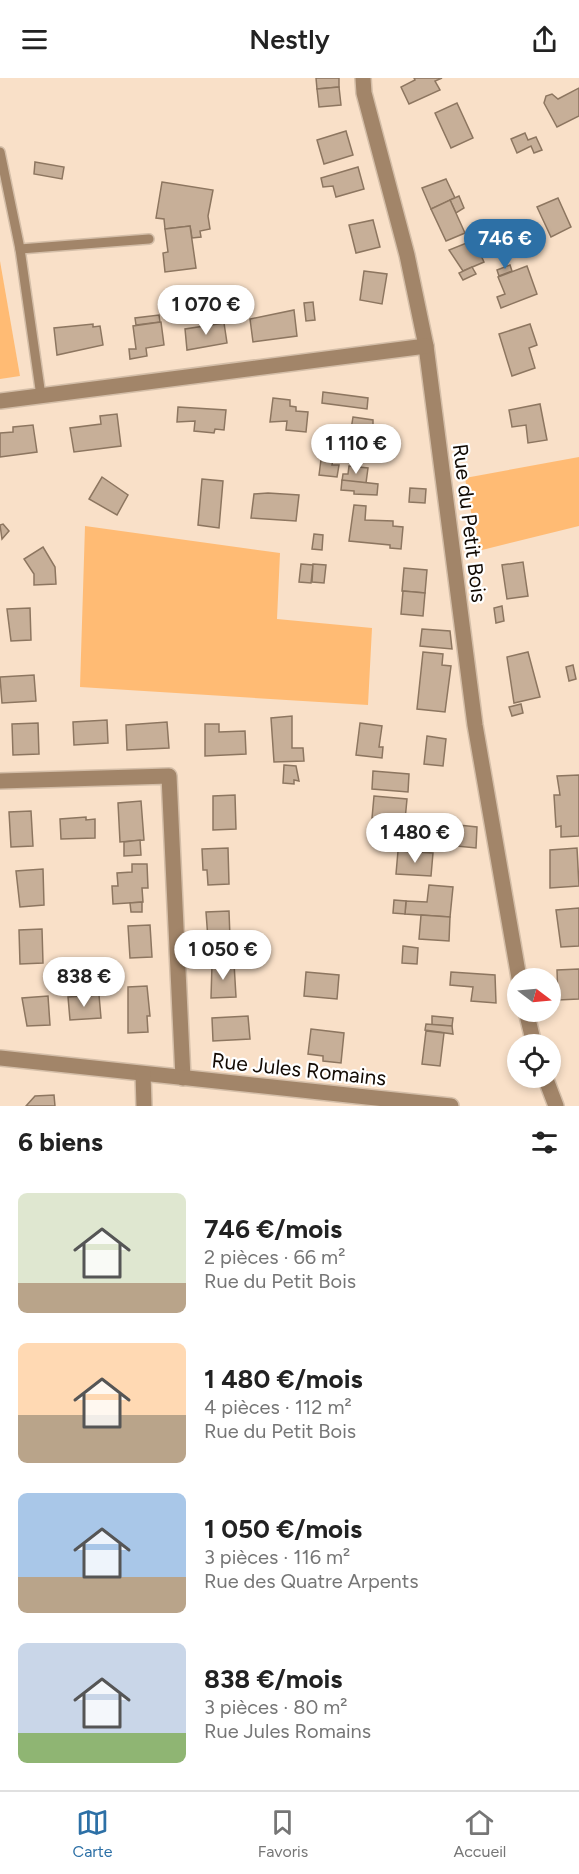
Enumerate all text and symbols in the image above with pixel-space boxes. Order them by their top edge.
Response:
icon: menu [18,23,51,56]
text: Nestly [249,23,330,56]
icon: share [528,23,561,56]
pin: 746 € [463,219,547,270]
text: 746 € [478,226,532,250]
pin: 1 070 € [151,285,261,336]
text: 1 070 € [172,292,240,316]
pin: 1 110 € [301,424,411,475]
text: 1 110 € [325,431,387,455]
street label: Rue du Petit Bois [448,442,492,604]
pin: 1 480 € [360,813,470,864]
text: 1 480 € [380,820,450,844]
pin: 1 050 € [168,930,278,981]
text: 1 050 € [188,937,258,961]
pin: 838 € [42,957,126,1008]
text: 838 € [57,964,111,988]
north arrow [507,968,561,1022]
map controls [507,968,561,1088]
button: locate [507,1034,561,1088]
street label: Rue Jules Romains [210,1047,388,1091]
text: 6 biens [18,1126,103,1158]
icon: filters [528,1126,561,1159]
text: 746 €/mois [204,1213,342,1245]
icon: home [66,1217,138,1289]
text: 2 pièces · 66 m² [204,1245,345,1269]
text: Rue du Petit Bois [204,1269,356,1293]
text: 1 480 €/mois [204,1363,363,1395]
icon: home [66,1367,138,1439]
text: 4 pièces · 112 m² [204,1395,352,1419]
text: Rue du Petit Bois [204,1419,356,1443]
text: 1 050 €/mois [204,1513,362,1545]
icon: home [66,1517,138,1589]
text: 3 pièces · 116 m² [204,1545,350,1569]
text: Rue des Quatre Arpents [204,1569,419,1593]
text: 838 €/mois [204,1663,342,1695]
icon: home [66,1667,138,1739]
text: 3 pièces · 80 m² [204,1695,348,1719]
text: Rue Jules Romains [204,1719,371,1743]
tab: Carte [73,1806,112,1861]
tab: Favoris [258,1806,308,1861]
tab: Accueil [453,1806,506,1861]

